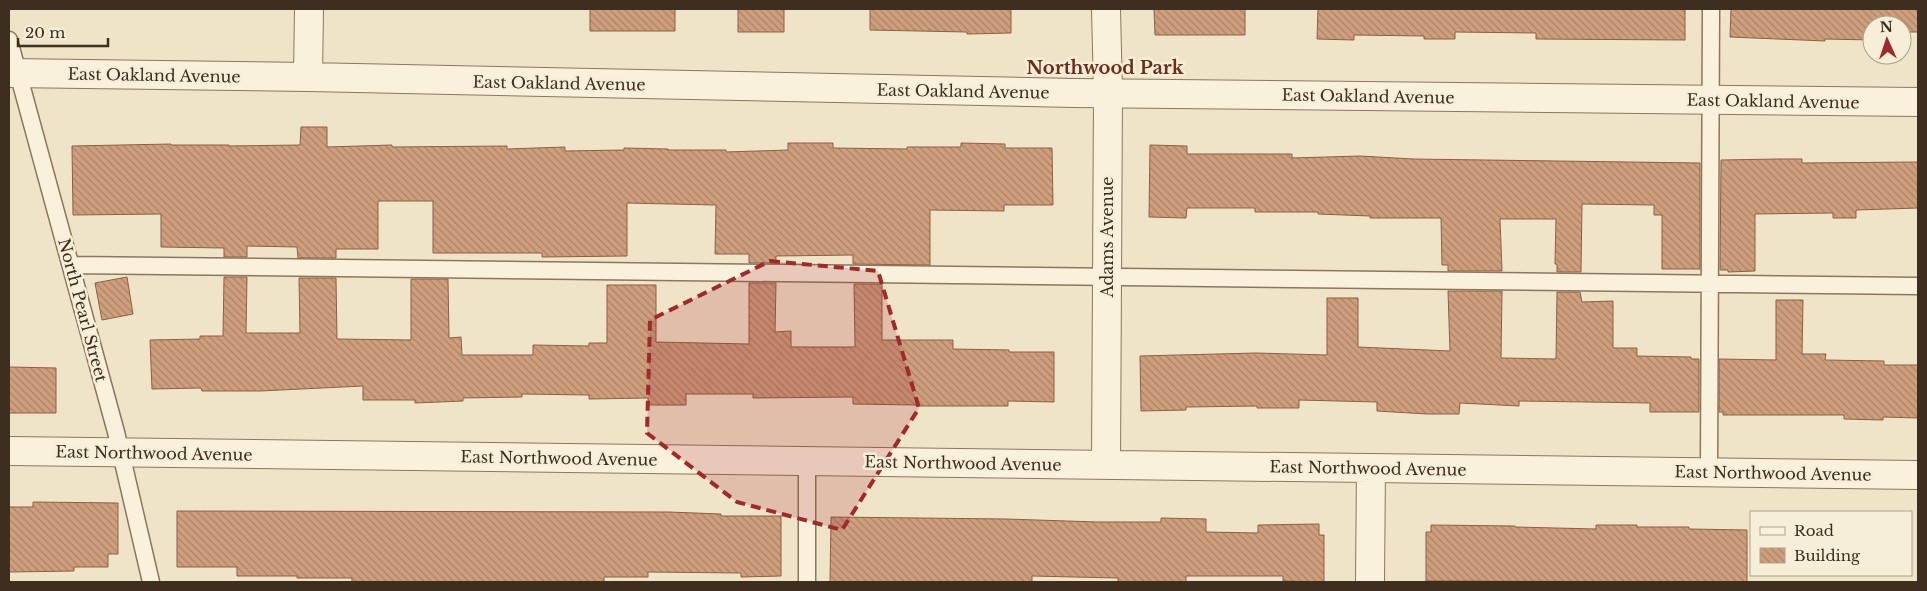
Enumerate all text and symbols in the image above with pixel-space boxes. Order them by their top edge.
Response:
scale bar [18,15,108,47]
north arrow [1862,15,1912,65]
text: N [1879,18,1893,36]
text: 20 m [25,23,65,42]
district label: Northwood Park [1026,57,1185,79]
street label: East Oakland Avenue [67,63,241,87]
street label: East Oakland Avenue [472,71,646,95]
street label: East Oakland Avenue [876,79,1050,103]
street label: East Oakland Avenue [1281,84,1455,108]
street label: East Oakland Avenue [1686,89,1860,113]
street label: Adams Avenue [1097,176,1117,299]
street label: North Pearl Street [54,236,112,384]
street label: East Northwood Avenue [55,441,253,465]
street label: East Northwood Avenue [460,446,658,470]
street label: East Northwood Avenue [864,451,1062,475]
street label: East Northwood Avenue [1269,456,1467,480]
street label: East Northwood Avenue [1674,461,1872,485]
legend [1750,511,1912,576]
text: Road [1794,521,1834,540]
text: Building [1794,546,1861,565]

